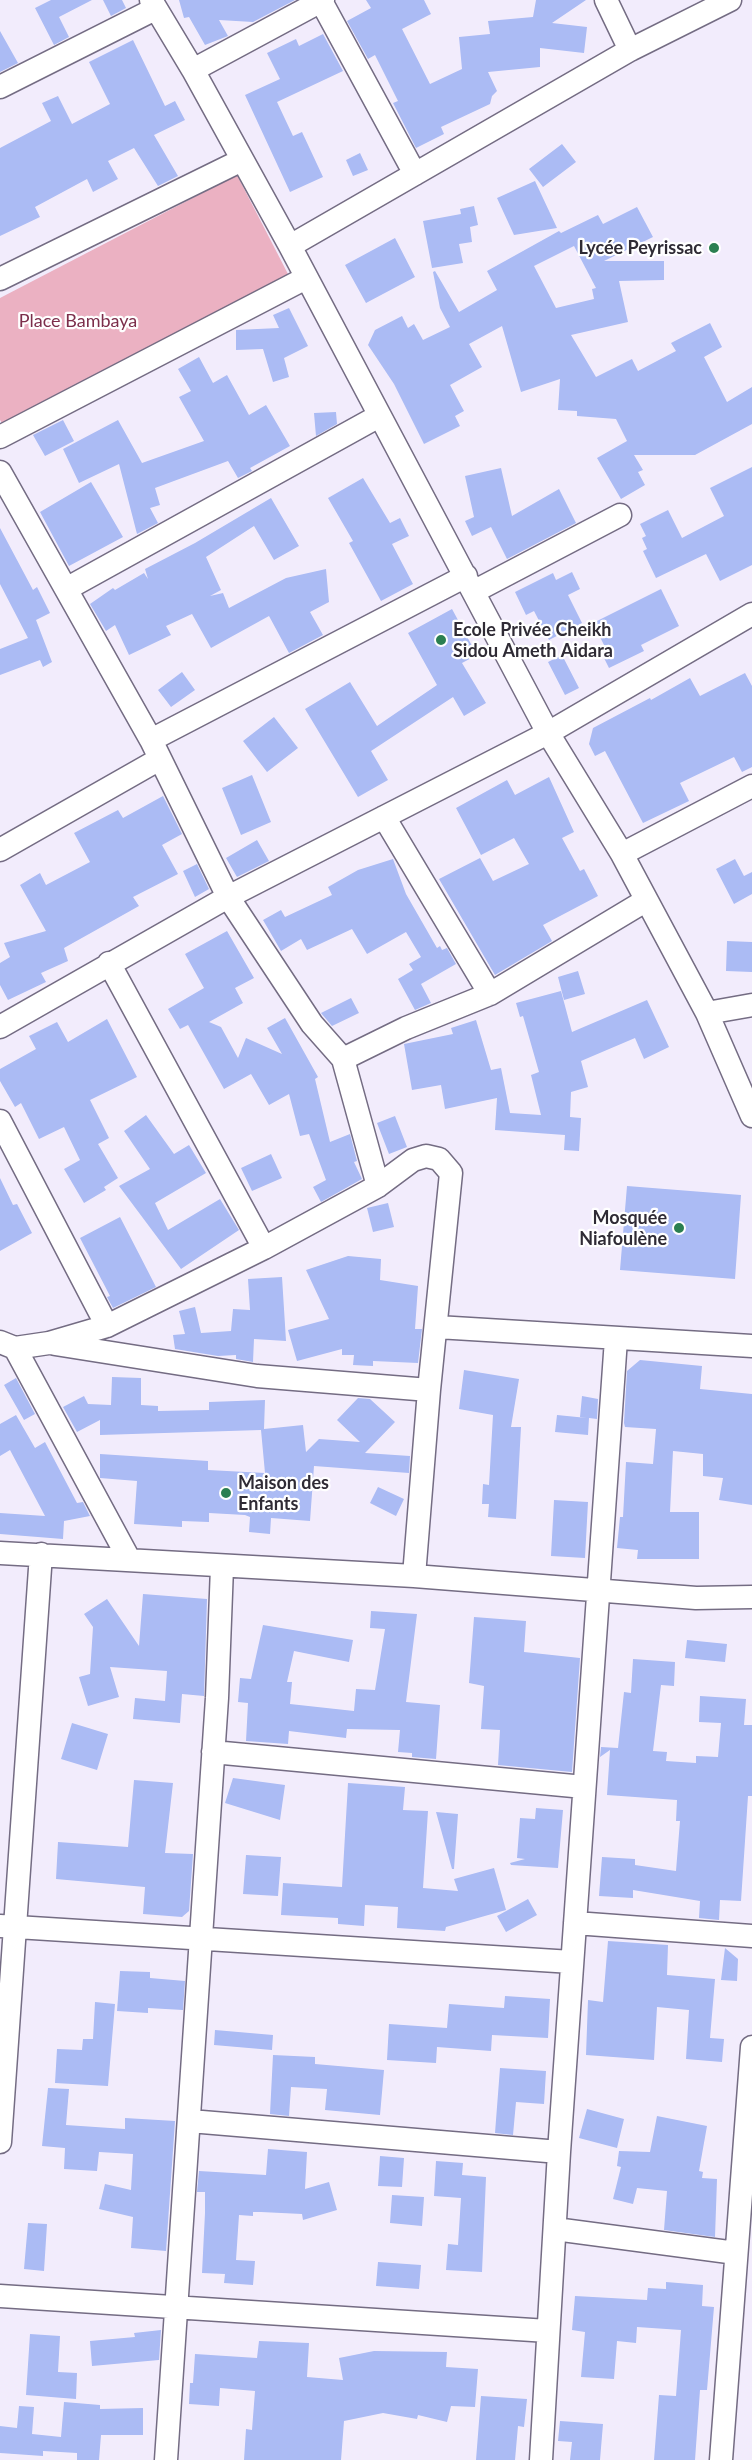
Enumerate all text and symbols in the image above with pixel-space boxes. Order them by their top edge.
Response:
place label: Lycée Peyrissac [578,237,702,259]
marker: Lycée Peyrissac [707,241,721,255]
park label: Place Bambaya [19,310,137,332]
place label: Ecole Privée Cheikh Sidou Ameth Aidara [453,619,613,662]
marker: Ecole Privée Cheikh Sidou Ameth Aidara [434,633,448,647]
place label: Mosquée Niafoulène [579,1207,667,1250]
marker: Mosquée Niafoulène [672,1221,686,1235]
place label: Maison des Enfants [238,1472,329,1514]
marker: Maison des Enfants [219,1486,233,1500]

